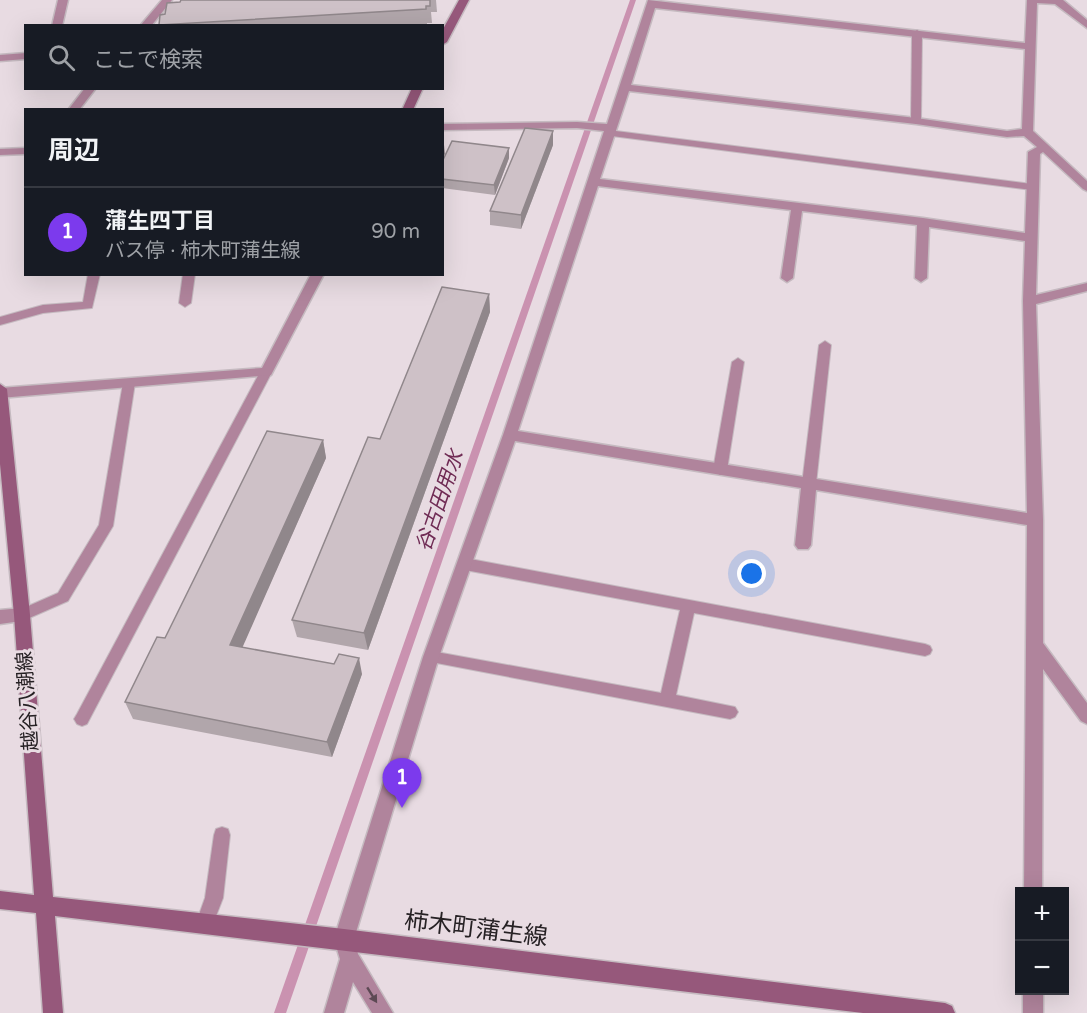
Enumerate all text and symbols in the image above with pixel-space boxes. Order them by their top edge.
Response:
search box [24,24,444,90]
icon: search [45,41,78,74]
text: ここで検索 [93,47,203,73]
text: 周辺 [48,135,100,166]
text: 蒲生四丁目 [105,208,215,234]
text: 1 [61,220,74,244]
text: 90 m [371,220,420,244]
text: バス停 · 柿木町蒲生線 [105,239,301,263]
water label: 谷古田用水 [411,445,470,555]
your location [737,559,766,588]
street label: 越谷八潮線 [13,650,43,752]
pin: 1 [382,758,422,808]
map controls [1015,887,1069,995]
button: + [1015,887,1069,941]
street label: 柿木町蒲生線 [403,906,549,952]
button: − [1015,941,1069,995]
one-way arrow [367,987,378,1003]

